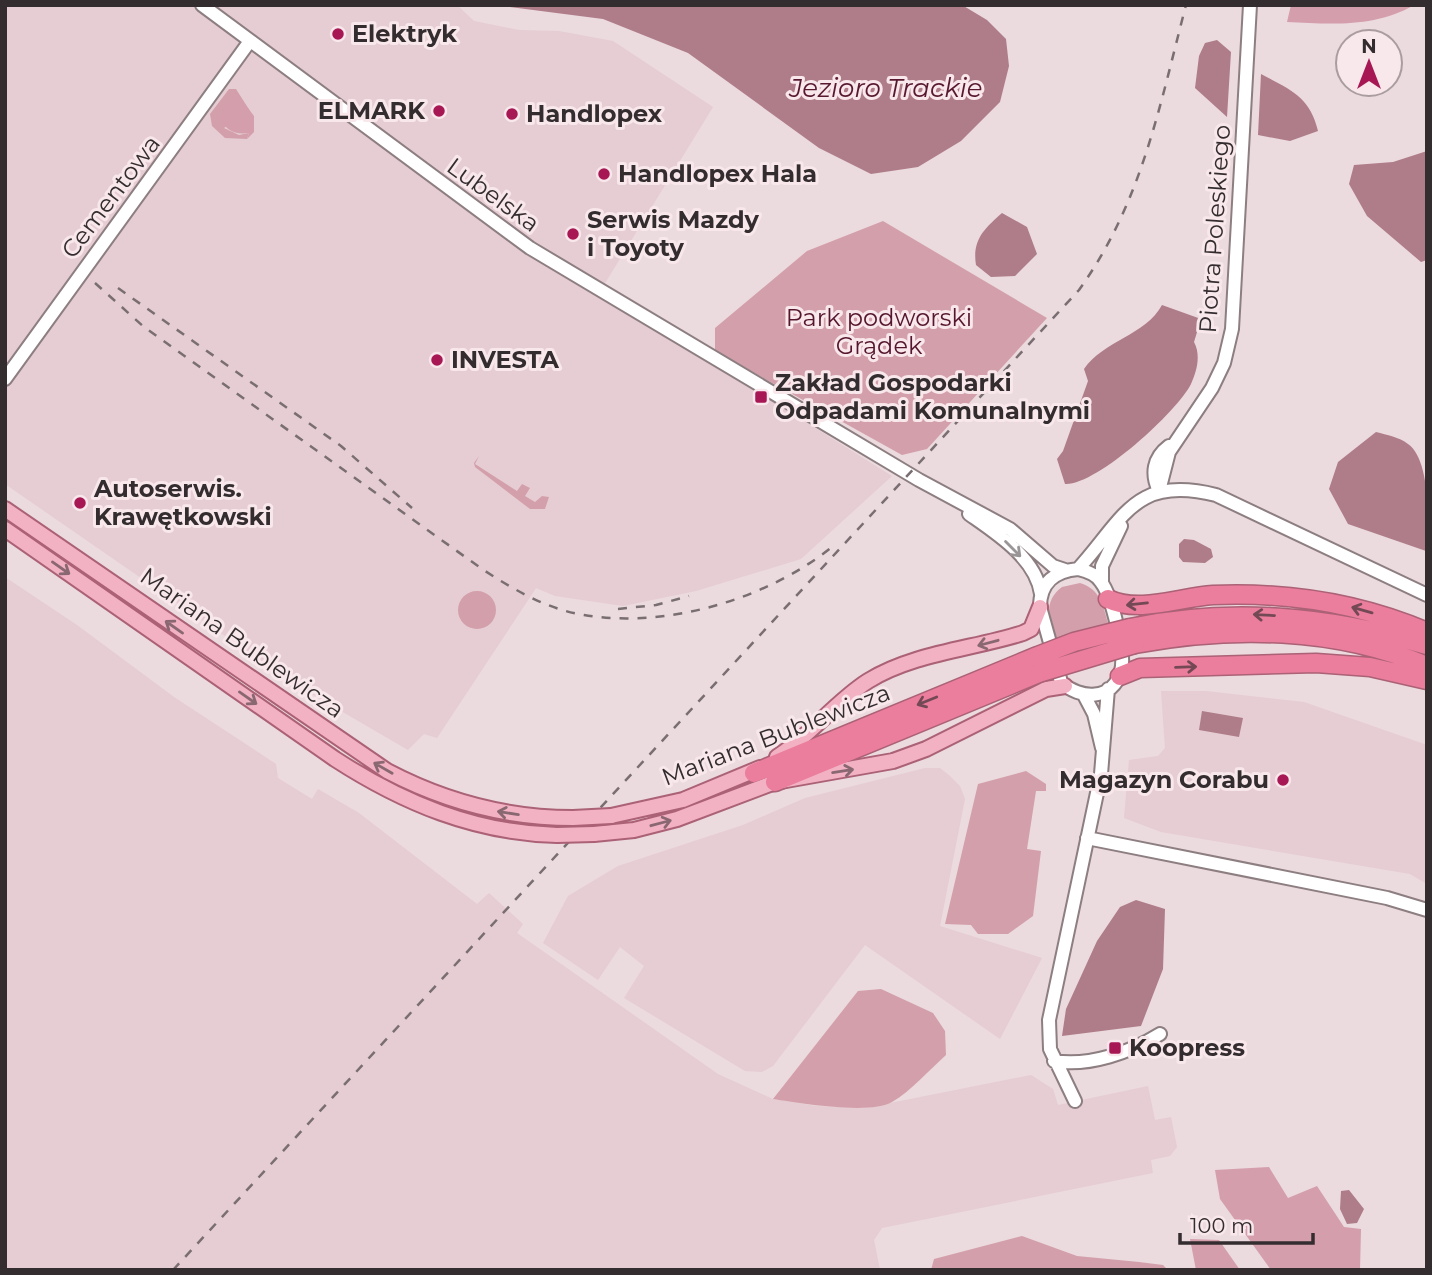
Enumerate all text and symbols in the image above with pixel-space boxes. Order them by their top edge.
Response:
place label: Elektryk [352,19,457,48]
marker: Elektryk [330,26,346,42]
north arrow [1334,28,1404,98]
text: N [1361,35,1377,58]
water label: Jezioro Trackie [789,72,982,104]
place label: ELMARK [318,96,426,125]
place label: Handlopex [526,99,663,128]
marker: ELMARK [431,103,447,119]
marker: Handlopex [504,106,520,122]
street label: Piotra Poleskiego [1193,124,1236,334]
street label: Cementowa [55,130,166,264]
street label: Lubelska [441,151,545,238]
place label: Handlopex Hala [618,159,817,188]
marker: Handlopex Hala [596,166,612,182]
place label: Serwis Mazdy i Toyoty [587,205,760,262]
marker: Serwis Mazdy i Toyoty [565,226,581,242]
park label: Park podworski Grądek [786,303,972,360]
place label: INVESTA [451,345,560,374]
marker: INVESTA [429,352,445,368]
place label: Zakład Gospodarki Odpadami Komunalnymi [775,368,1090,425]
marker: Zakład Gospodarki Odpadami Komunalnymi [753,389,769,405]
place label: Autoserwis. Krawętkowski [93,474,272,531]
marker: Autoserwis. Krawętkowski [72,495,88,511]
one-way arrow [1005,541,1022,558]
one-way arrow [51,561,70,575]
street label: Mariana Bublewicza [135,561,350,724]
one-way arrow [1126,598,1149,611]
one-way arrow [1352,602,1374,615]
one-way arrow [1252,609,1275,622]
one-way arrow [165,620,184,634]
one-way arrow [977,637,1000,650]
one-way arrow [1175,660,1198,674]
street label: Mariana Bublewicza [658,678,894,791]
one-way arrow [238,691,257,705]
one-way arrow [916,696,938,709]
one-way arrow [373,761,393,775]
one-way arrow [831,764,854,777]
place label: Magazyn Corabu [1059,765,1269,794]
marker: Magazyn Corabu [1275,772,1291,788]
one-way arrow [497,806,520,819]
one-way arrow [650,816,672,829]
place label: Koopress [1129,1033,1245,1062]
marker: Koopress [1107,1040,1123,1056]
scale bar [1180,1202,1313,1246]
text: 100 m [1190,1213,1253,1238]

